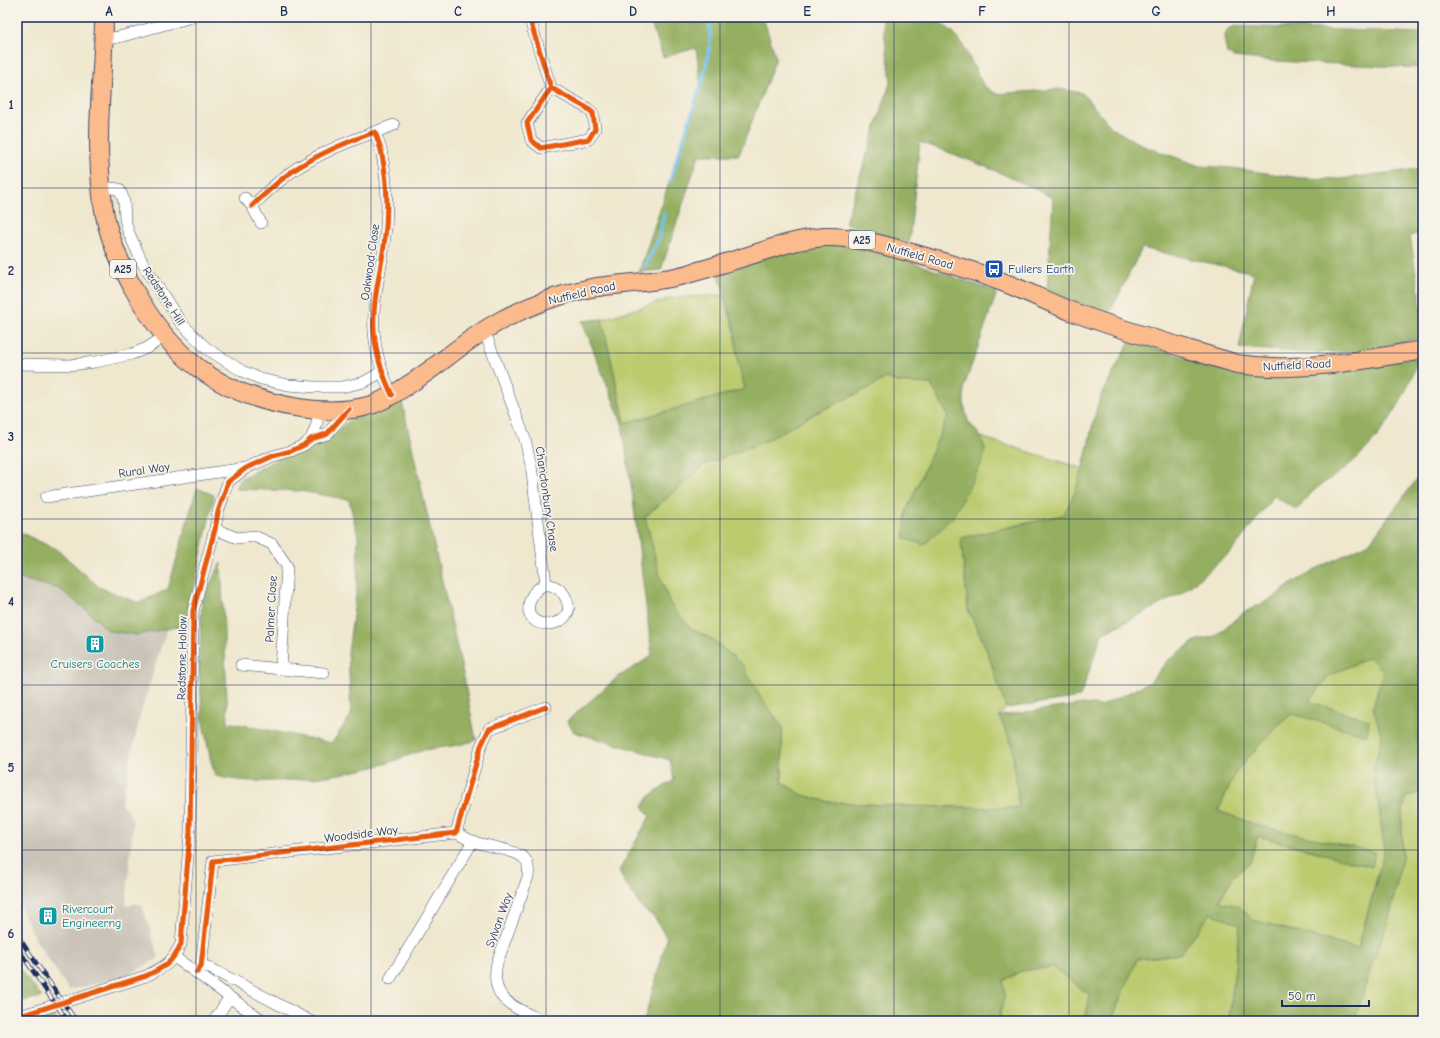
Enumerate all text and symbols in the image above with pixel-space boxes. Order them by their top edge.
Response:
text: A [105,4,113,19]
text: B [280,4,288,19]
text: C [454,4,462,19]
text: D [629,4,637,19]
text: E [803,4,811,19]
text: F [978,4,986,19]
text: G [1151,4,1161,19]
text: H [1326,4,1336,19]
text: 1 [8,97,14,112]
street label: Oakwood Close [358,223,382,301]
road number: A25 [849,231,875,249]
street label: Nutfield Road [885,240,955,272]
bus stop icon: Fullers Earth [983,258,1005,280]
road number: A25 [110,260,136,278]
place label: Fullers Earth [1008,262,1074,276]
text: 2 [8,263,14,278]
street label: Redstone Hill [140,264,188,328]
street label: Nutfield Road [547,278,617,308]
street label: Nutfield Road [1262,356,1332,374]
text: 3 [8,429,14,444]
street label: Chanctonbury Chase [533,445,561,553]
street label: Rural Way [117,459,171,481]
street label: Palmer Close [262,575,280,643]
text: 4 [8,594,14,609]
street label: Redstone Hollow [174,615,190,700]
building icon: Cruisers Coaches [84,633,106,655]
place label: Cruisers Coaches [51,657,139,671]
text: 5 [8,760,15,775]
street label: Woodside Way [323,822,399,845]
street label: Sylvan Way [483,890,516,949]
place label: Rivercourt Engineerng [62,902,121,930]
building icon: Rivercourt Engineerng [37,905,59,927]
text: 6 [8,926,15,941]
scale bar [1282,982,1369,1008]
text: 50 m [1288,989,1316,1003]

